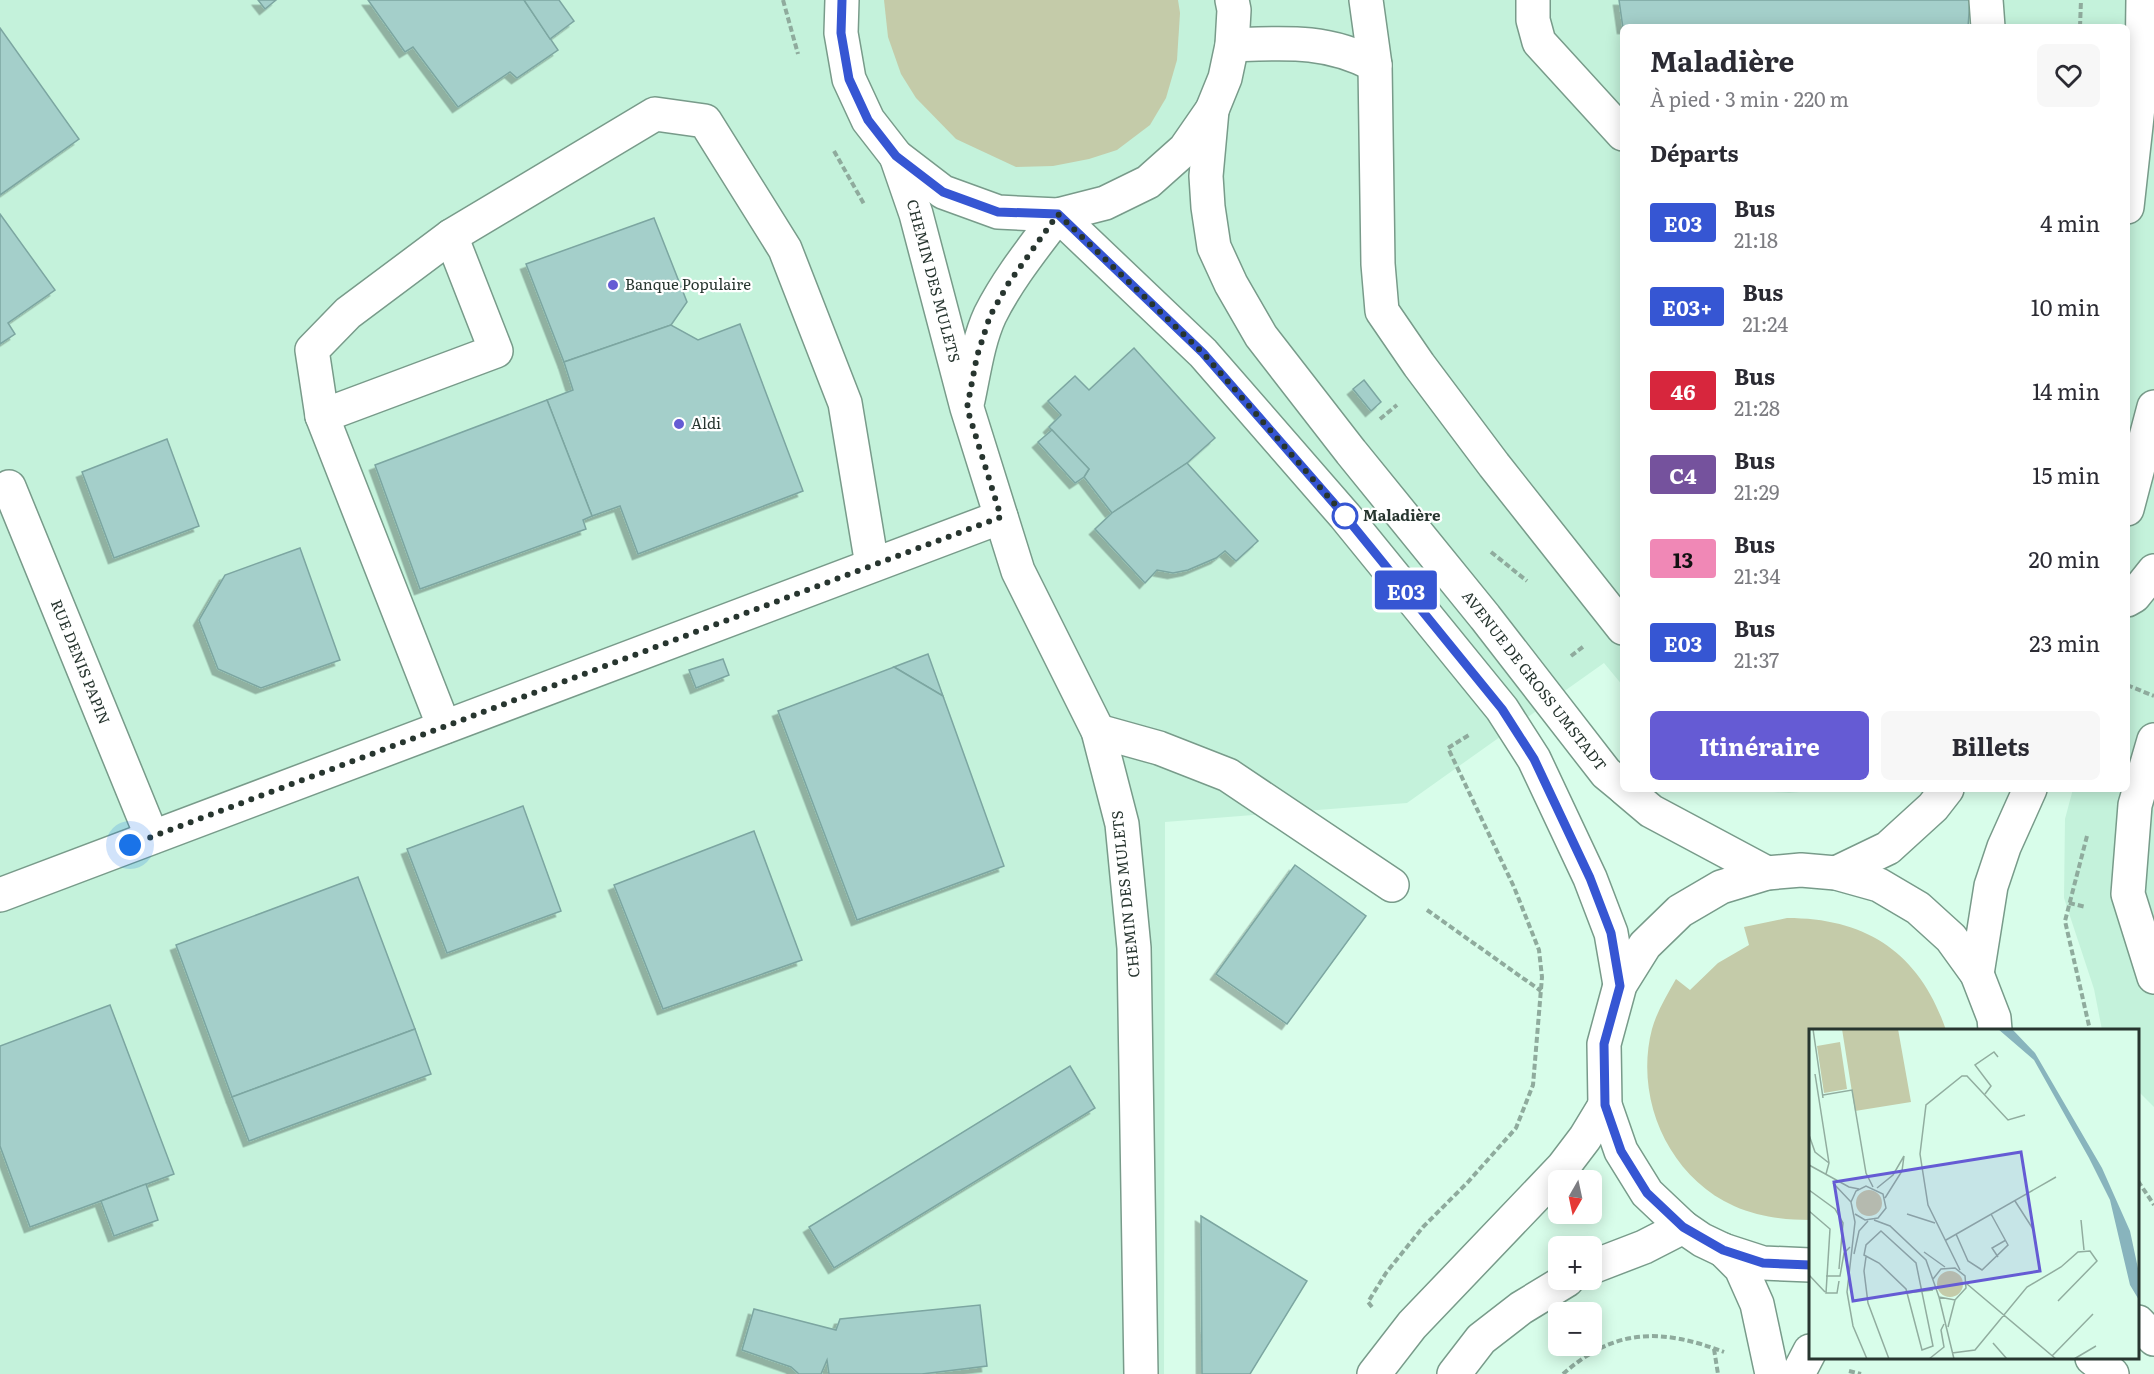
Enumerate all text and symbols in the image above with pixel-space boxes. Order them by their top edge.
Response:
text: Maladière [1650,39,1794,81]
button: heart [2037,44,2100,107]
text: À pied · 3 min · 220 m [1650,83,1849,113]
text: Départs [1650,136,1739,169]
text: Bus [1734,191,1775,224]
street label: CHEMIN DES MULETS [902,197,967,365]
text: 4 min [2040,206,2100,239]
text: E03 [1664,207,1702,238]
text: 21:18 [1734,224,1778,254]
place label: Banque Populaire [625,272,751,295]
text: Bus [1742,275,1783,308]
marker: Banque Populaire [606,278,620,292]
text: 10 min [2031,290,2100,323]
text: E03+ [1662,291,1712,322]
text: 21:24 [1742,308,1788,338]
text: Bus [1734,359,1775,392]
text: 14 min [2032,374,2100,407]
text: 46 [1671,375,1695,406]
text: 21:28 [1734,392,1780,422]
place label: Aldi [691,411,721,434]
marker: Aldi [672,417,686,431]
text: Bus [1734,443,1775,476]
text: 15 min [2032,458,2100,491]
text: C4 [1669,459,1697,490]
text: 21:29 [1734,476,1779,506]
marker: Maladière [1332,503,1358,529]
place label: Maladière [1363,503,1441,526]
text: Bus [1734,527,1775,560]
text: 20 min [2028,542,2100,575]
text: 13 [1673,543,1693,574]
text: 21:34 [1734,560,1781,590]
line badge: E03 [1372,570,1440,610]
text: E03 [1387,575,1425,606]
street label: AVENUE DE GROSS UMSTADT [1457,585,1613,775]
street label: RUE DENIS PAPIN [46,595,117,727]
text: Bus [1734,611,1775,644]
text: 23 min [2029,626,2100,659]
text: E03 [1664,627,1702,658]
text: 21:37 [1734,644,1779,674]
button: Itinéraire [1650,711,1869,780]
button: Billets [1881,711,2100,780]
street label: CHEMIN DES MULETS [1104,809,1145,979]
your location [115,830,145,860]
inset map [1809,1029,2139,1359]
north arrow [1548,1170,1602,1224]
map controls [1548,1170,1602,1356]
button: + [1548,1236,1602,1290]
button: − [1548,1302,1602,1356]

